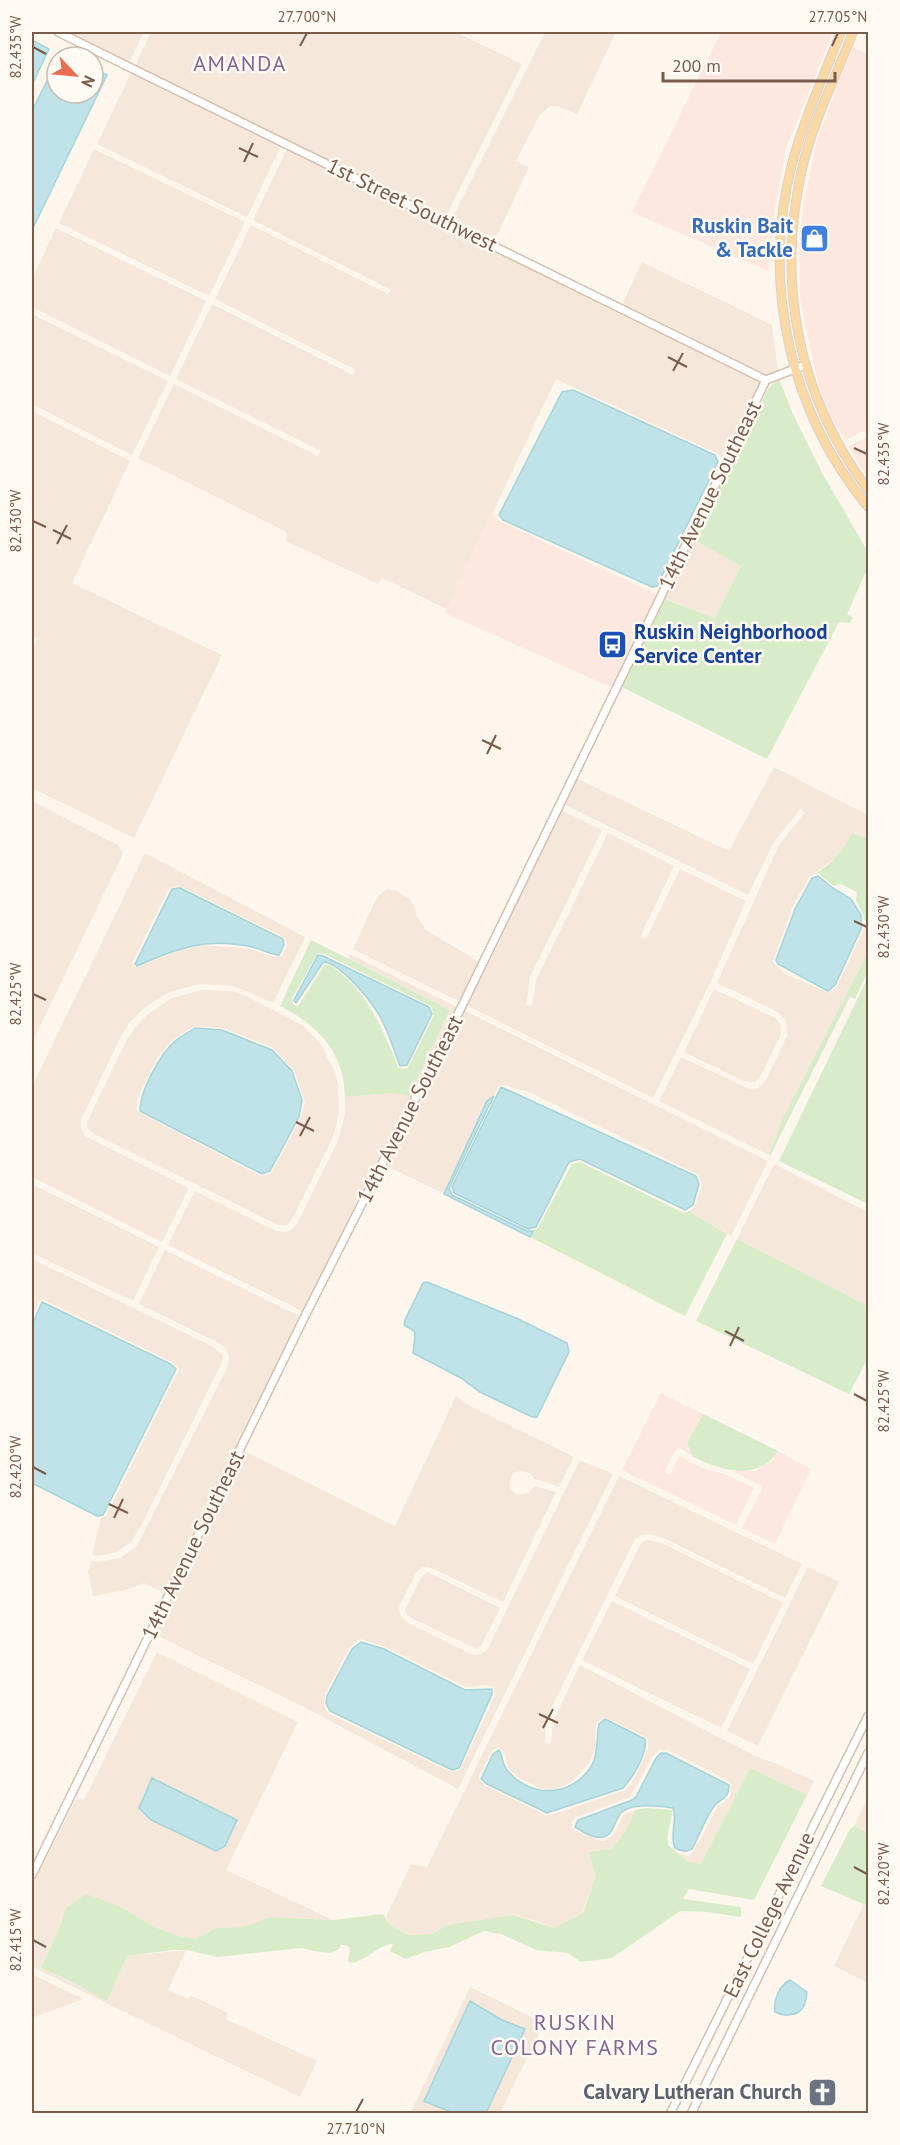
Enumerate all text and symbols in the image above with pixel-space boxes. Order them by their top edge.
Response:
text: 27.700°N [278,7,336,26]
text: 27.705°N [809,7,867,26]
text: 82.435°W [6,15,25,78]
north arrow [45,45,105,105]
scale bar [663,45,836,83]
district label: AMANDA [193,49,287,77]
text: 200 m [672,54,721,77]
text: N [77,72,100,91]
street label: 1st Street Southwest [323,152,502,258]
place label: Ruskin Bait & Tackle [692,212,794,263]
shop icon: Ruskin Bait & Tackle [798,222,830,254]
street label: 14th Avenue Southeast [652,396,767,594]
text: 82.435°W [874,422,893,485]
text: 82.430°W [6,489,25,552]
place label: Ruskin Neighborhood Service Center [634,618,828,669]
bus stop icon: Ruskin Neighborhood Service Center [597,628,629,660]
text: 82.430°W [874,895,893,958]
text: 82.425°W [6,962,25,1025]
street label: 14th Avenue Southeast [351,1010,469,1207]
text: 82.425°W [874,1369,893,1432]
text: 82.420°W [6,1435,25,1498]
street label: 14th Avenue Southeast [135,1446,250,1644]
street label: East College Avenue [717,1828,820,2002]
text: 82.420°W [874,1842,893,1905]
text: 82.415°W [6,1908,25,1971]
district label: RUSKIN COLONY FARMS [491,2008,659,2061]
church icon: Calvary Lutheran Church [807,2076,839,2108]
place label: Calvary Lutheran Church [583,2078,802,2105]
text: 27.710°N [327,2119,385,2138]

